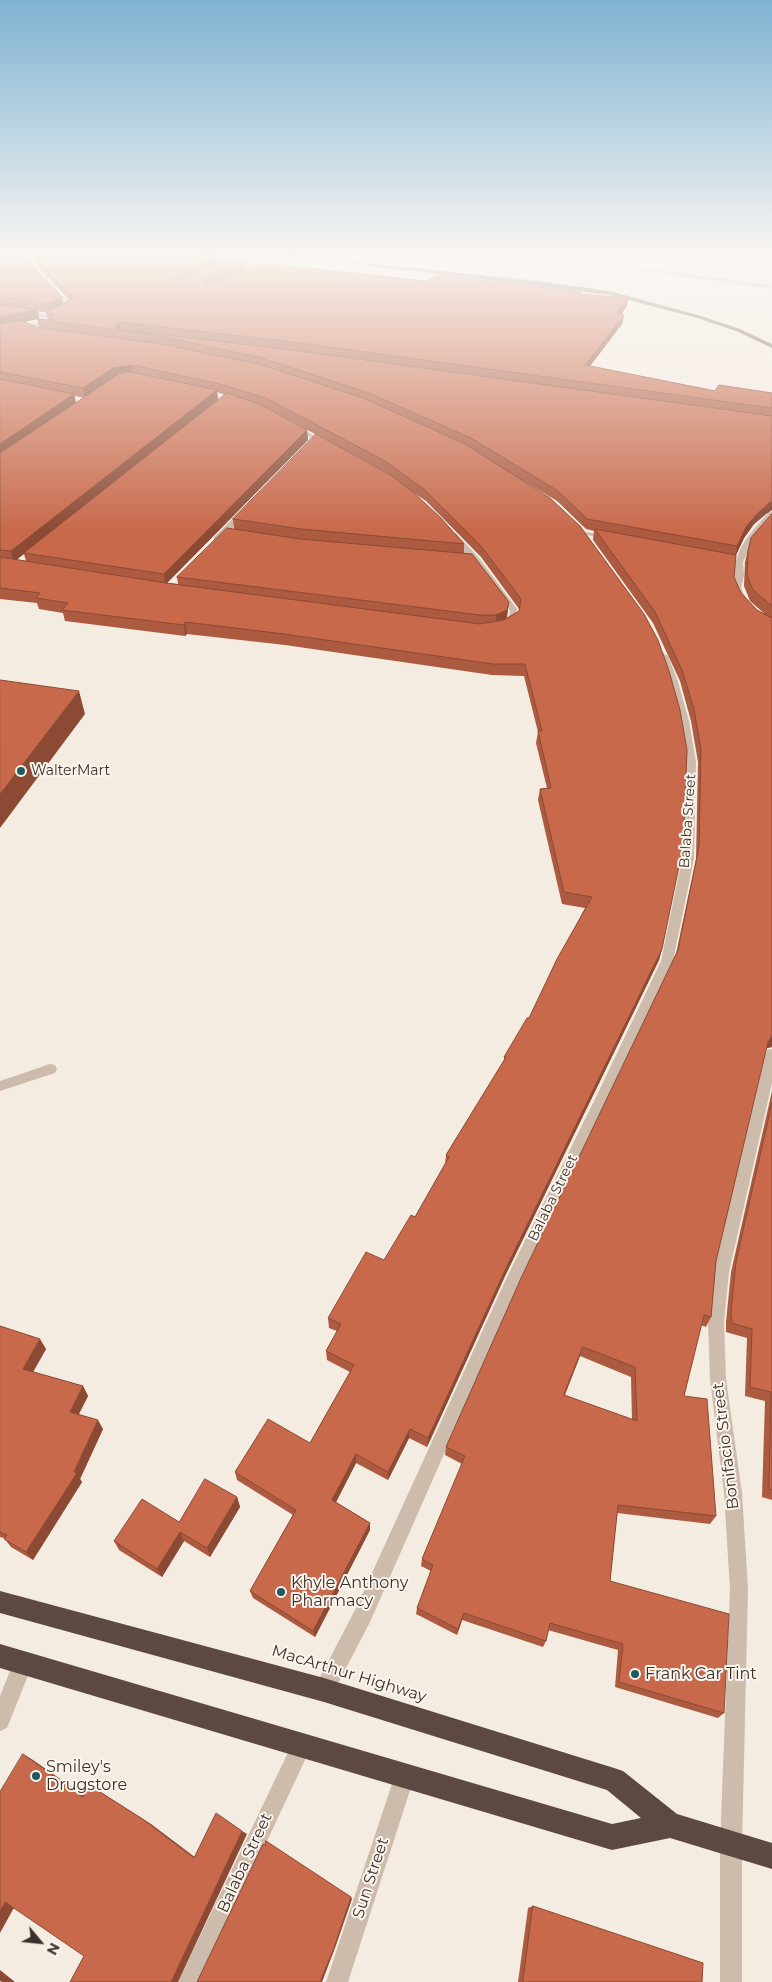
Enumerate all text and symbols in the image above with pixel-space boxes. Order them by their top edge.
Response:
place label: WalterMart [31,763,110,779]
marker: WalterMart [15,765,27,777]
street label: Balaba Street [676,773,700,869]
street label: Balaba Street [525,1152,581,1244]
street label: Bonifacio Street [709,1381,743,1511]
place label: Khyle Anthony Pharmacy [291,1573,409,1611]
marker: Khyle Anthony Pharmacy [275,1586,287,1598]
street label: MacArthur Highway [269,1641,429,1707]
place label: Frank Car Tint [645,1664,757,1684]
marker: Frank Car Tint [629,1668,641,1680]
place label: Smiley's Drugstore [46,1757,127,1795]
marker: Smiley's Drugstore [30,1770,42,1782]
street label: Balaba Street [213,1810,277,1916]
street label: Sun Street [349,1835,393,1921]
north arrow [15,1917,65,1967]
text: N [43,1940,64,1958]

